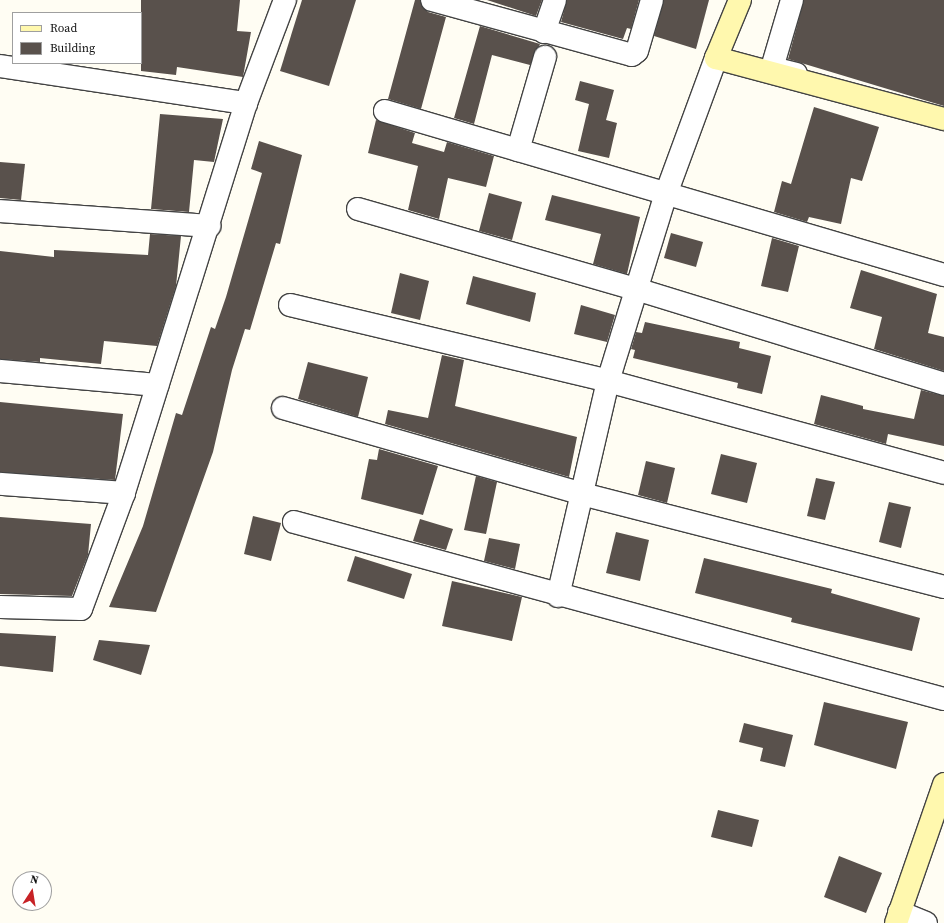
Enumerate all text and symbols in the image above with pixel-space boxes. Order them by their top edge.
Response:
legend [12,12,142,64]
text: Road [50,20,77,36]
text: Building [50,40,95,56]
north arrow [12,871,52,911]
text: N [29,872,40,888]

